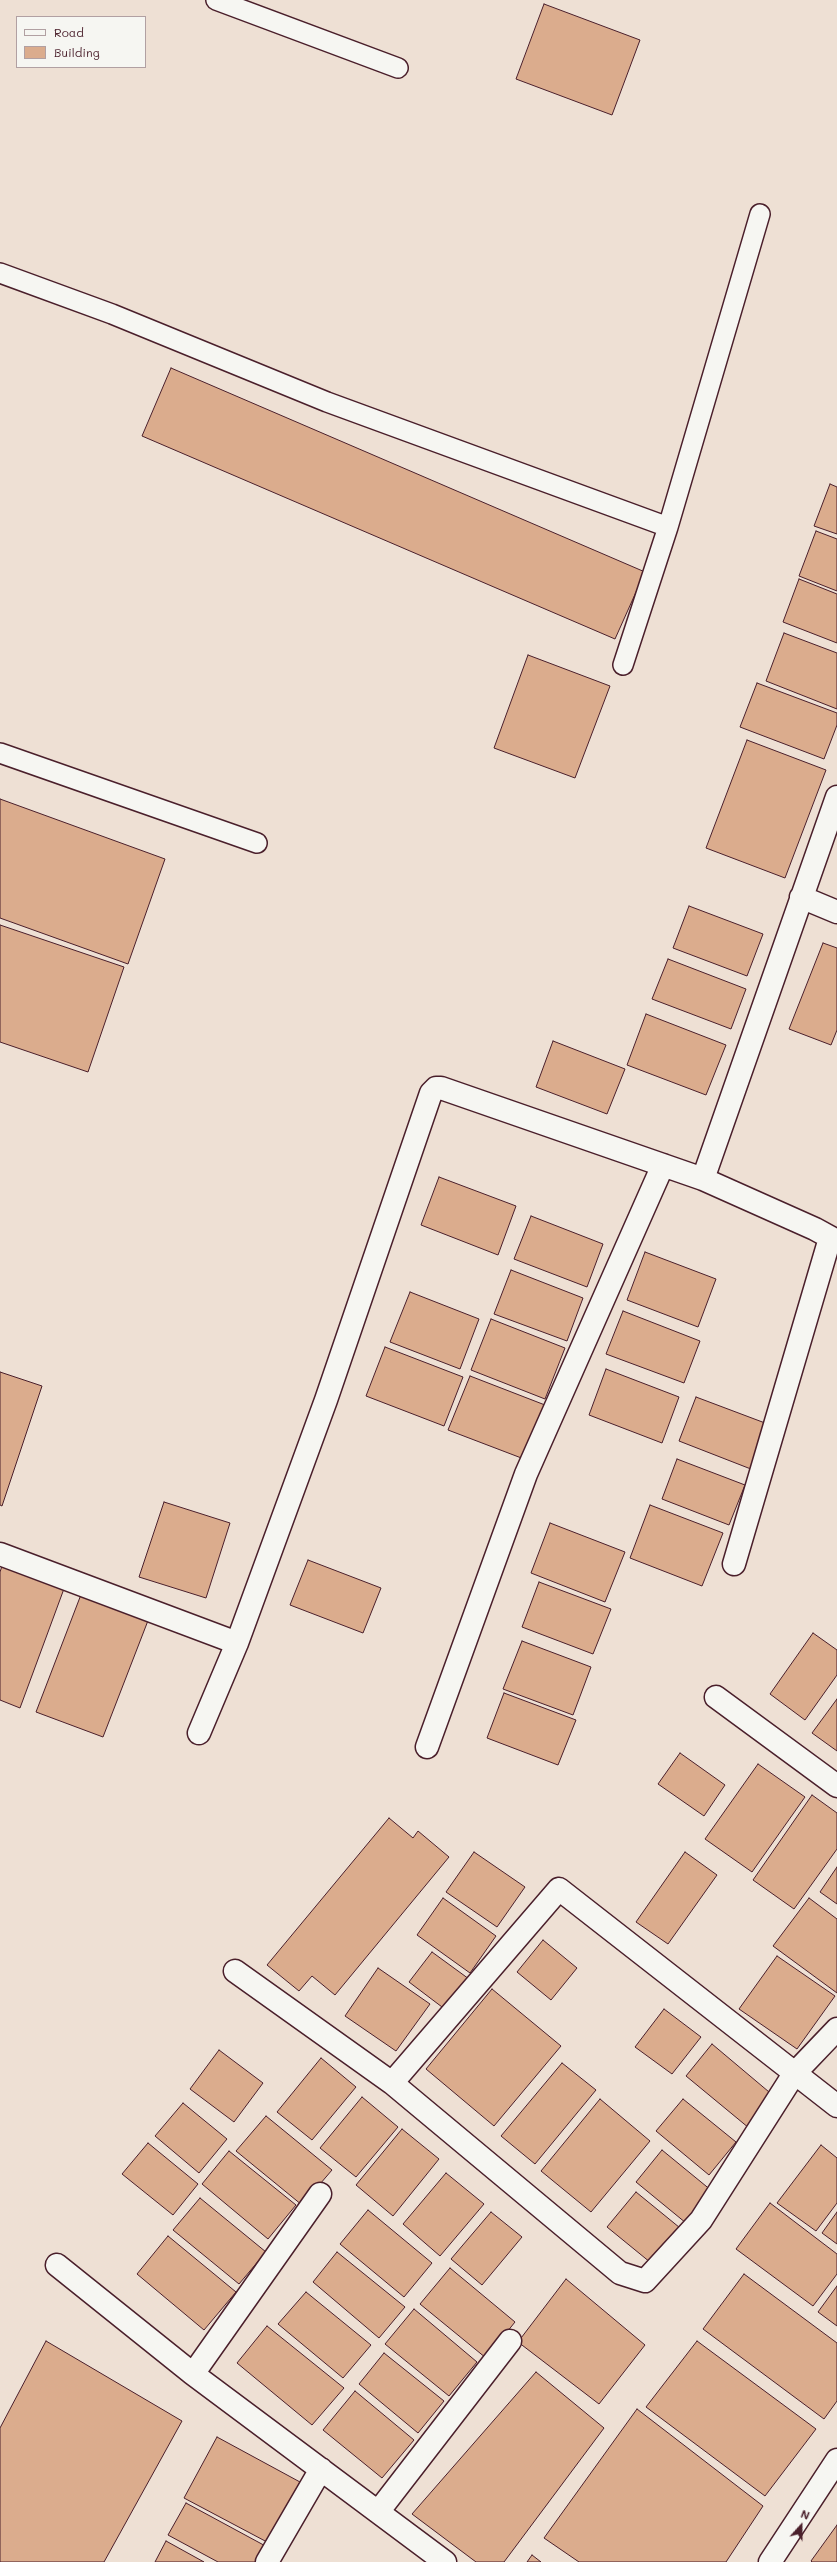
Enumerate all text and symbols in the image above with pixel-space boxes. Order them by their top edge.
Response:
legend [16,16,146,68]
text: Road [54,24,84,40]
text: Building [54,44,100,60]
north arrow [781,2506,821,2546]
text: N [799,2506,812,2523]

